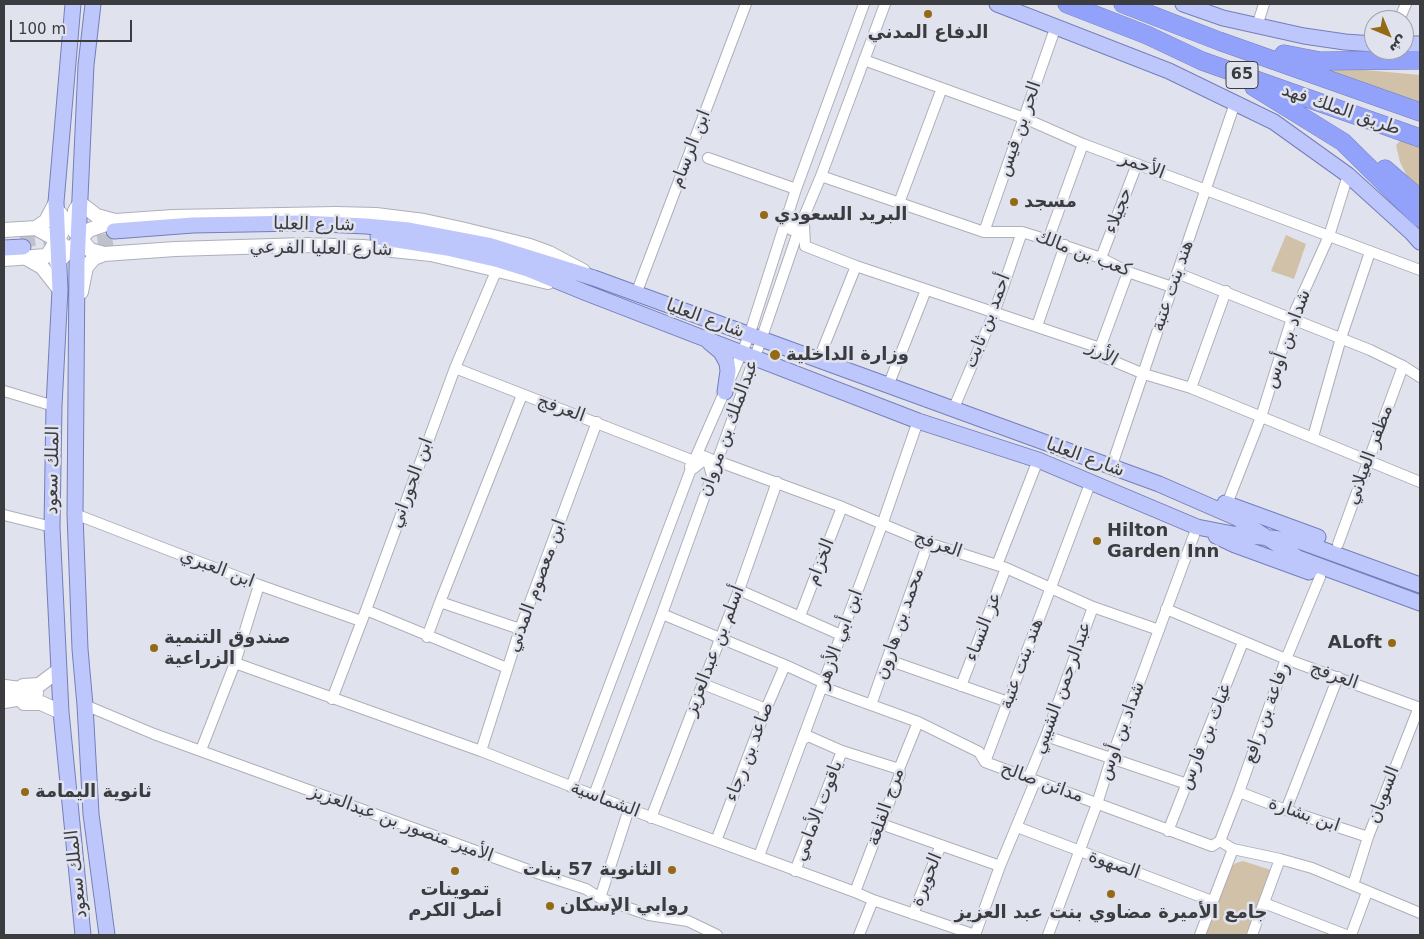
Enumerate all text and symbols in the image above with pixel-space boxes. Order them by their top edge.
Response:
marker: الدفاع المدني [922,8,934,20]
scale bar [12,10,135,42]
north arrow [1364,10,1414,60]
text: 100 m [18,20,66,38]
place label: الدفاع المدني [868,22,988,44]
text: ش [1386,32,1411,57]
road number: 65 [1226,62,1258,88]
street label: الحر بن قيس [994,79,1046,179]
street label: طريق الملك فهد [1279,80,1403,140]
street label: ابن الرسام [666,107,716,191]
street label: الأحمر [1116,148,1168,184]
street label: حجيلاء [1100,185,1138,237]
place label: مسجد [1024,191,1077,213]
marker: مسجد [1008,196,1020,208]
place label: البريد السعودي [774,204,907,226]
marker: البريد السعودي [758,209,770,221]
street label: شارع العليا [273,213,355,237]
street label: كعب بن مالك [1032,226,1134,282]
street label: شارع العليا الفرعي [249,237,393,261]
street label: هند بنت عتبة [1147,237,1199,335]
street label: أحمد بن ثابت [960,271,1016,371]
street label: شداد بن أوس [1260,287,1316,391]
street label: شارع العليا [663,295,747,343]
street label: الأرز [1082,336,1122,372]
place label: وزارة الداخلية [786,344,909,366]
marker: وزارة الداخلية [768,348,782,362]
street label: عبدالملك بن مروان [694,357,764,499]
street label: العرفج [534,390,588,428]
street label: مظفر العيلاني [1342,402,1398,508]
street label: الملك سعود [41,425,65,515]
street label: شارع العليا [1043,434,1127,482]
street label: ابن الحوراني [386,435,438,531]
street label: ابن معصوم المدني [503,517,571,655]
place label: Hilton Garden Inn [1107,520,1219,562]
street label: العرفج [911,527,965,563]
marker: Hilton Garden Inn [1091,535,1103,547]
street label: الخزام [802,536,840,588]
street label: ابن العبري [177,545,257,593]
street label: محمد بن هارون [871,565,929,683]
street label: أسلم بن عبدالعزيز [680,583,750,719]
street label: ابن أبي الأزهر [812,587,868,691]
street label: عز النساء [961,589,1007,665]
street label: هند بنت عتبة [996,616,1048,712]
street label: عبدالرحمن الشيبي [1029,619,1097,757]
place label: صندوق التنمية الزراعية [164,627,291,670]
place label: ALoft [1328,632,1382,654]
marker: ALoft [1386,637,1398,649]
marker: صندوق التنمية الزراعية [148,642,160,654]
street label: العرفج [1307,657,1361,695]
street label: رفاعة بن رافع [1239,660,1295,766]
street label: شداد بن أوس [1094,679,1150,783]
street label: غياث بن فارس [1175,681,1237,793]
street label: صاعد بن رجاء [721,699,779,805]
street label: ياقوت الأمامي [790,758,848,864]
street label: مدائن صالح [998,758,1086,808]
street label: السوبان [1363,763,1405,827]
street label: مرج القلعة [863,765,909,849]
street label: الشماسية [567,777,643,823]
place label: ثانوية اليمامة [35,781,152,803]
street label: الأمير منصور بن عبدالعزيز [306,781,496,867]
marker: ثانوية اليمامة [19,786,31,798]
street label: ابن بشارة [1265,793,1343,837]
street label: الملك سعود [62,829,92,919]
street label: الصهوة [1085,846,1143,884]
street label: الحويرة [907,850,947,910]
place label: الثانوية 57 بنات [523,859,662,881]
marker: الثانوية 57 بنات [666,864,678,876]
marker: تموينات أصل الكرم [449,865,461,877]
place label: تموينات أصل الكرم [408,879,502,922]
marker: جامع الأميرة مضاوي بنت عبد العزيز [1105,888,1117,900]
place label: روابي الإسكان [560,895,689,917]
marker: روابي الإسكان [544,900,556,912]
place label: جامع الأميرة مضاوي بنت عبد العزيز [954,902,1268,924]

